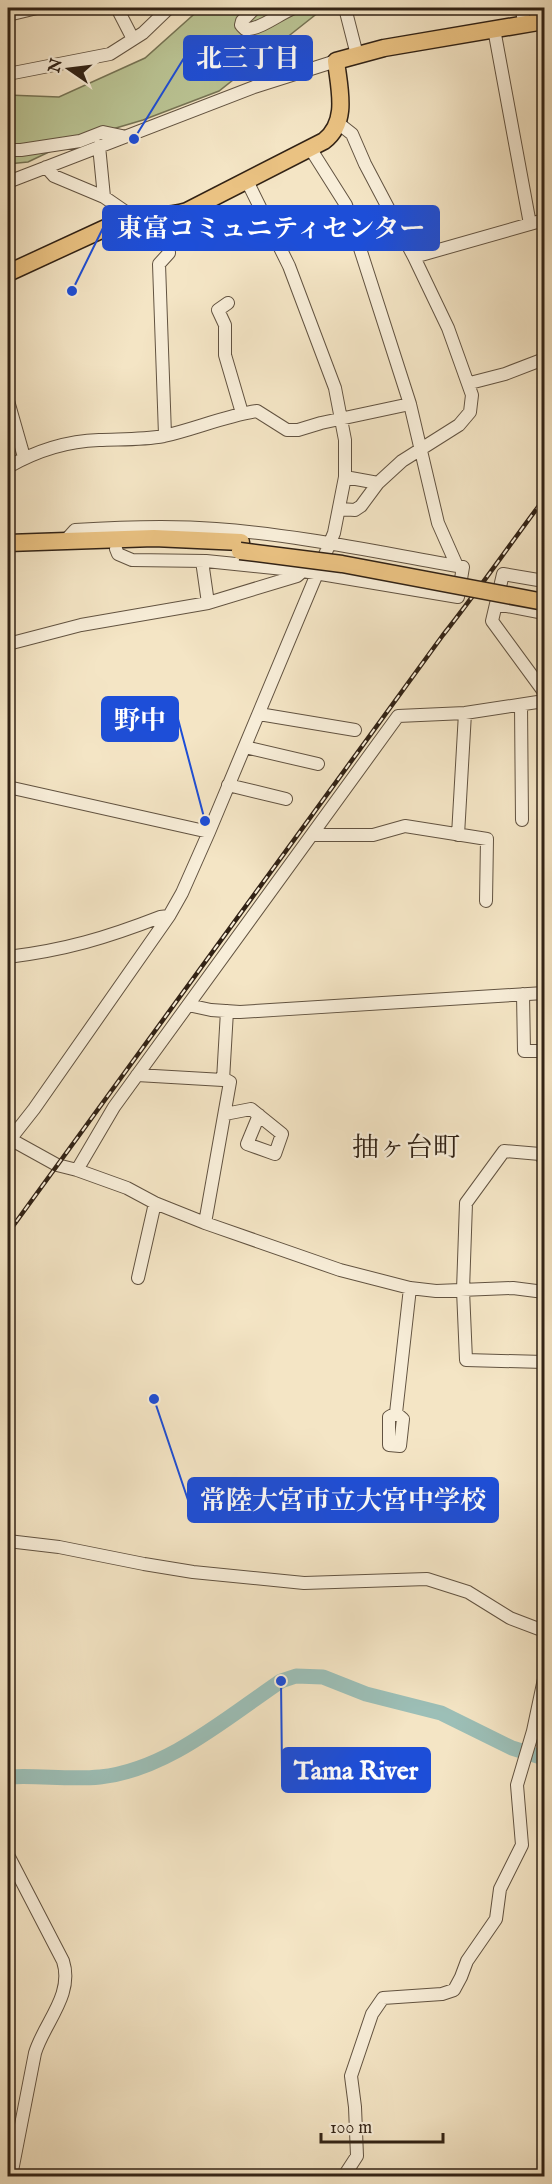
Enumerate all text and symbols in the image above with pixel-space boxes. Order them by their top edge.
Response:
callout: 北三丁目 [184,36,312,80]
north arrow [39,39,99,99]
text: 北三丁目 [196,43,300,76]
text: N [45,57,68,76]
callout: 東富コミュニティセンター [103,206,439,250]
text: 東富コミュニティセンター [117,213,425,246]
callout: 野中 [102,697,178,741]
text: 野中 [114,705,166,738]
district label: 抽ヶ台町 [352,1132,460,1166]
callout: 常陸大宮市立大宮中学校 [188,1478,498,1522]
text: 常陸大宮市立大宮中学校 [200,1485,486,1518]
callout: Tama River [282,1748,430,1792]
text: Tama River [293,1755,419,1788]
scale bar [321,2106,442,2144]
text: 100 m [330,2117,372,2140]

